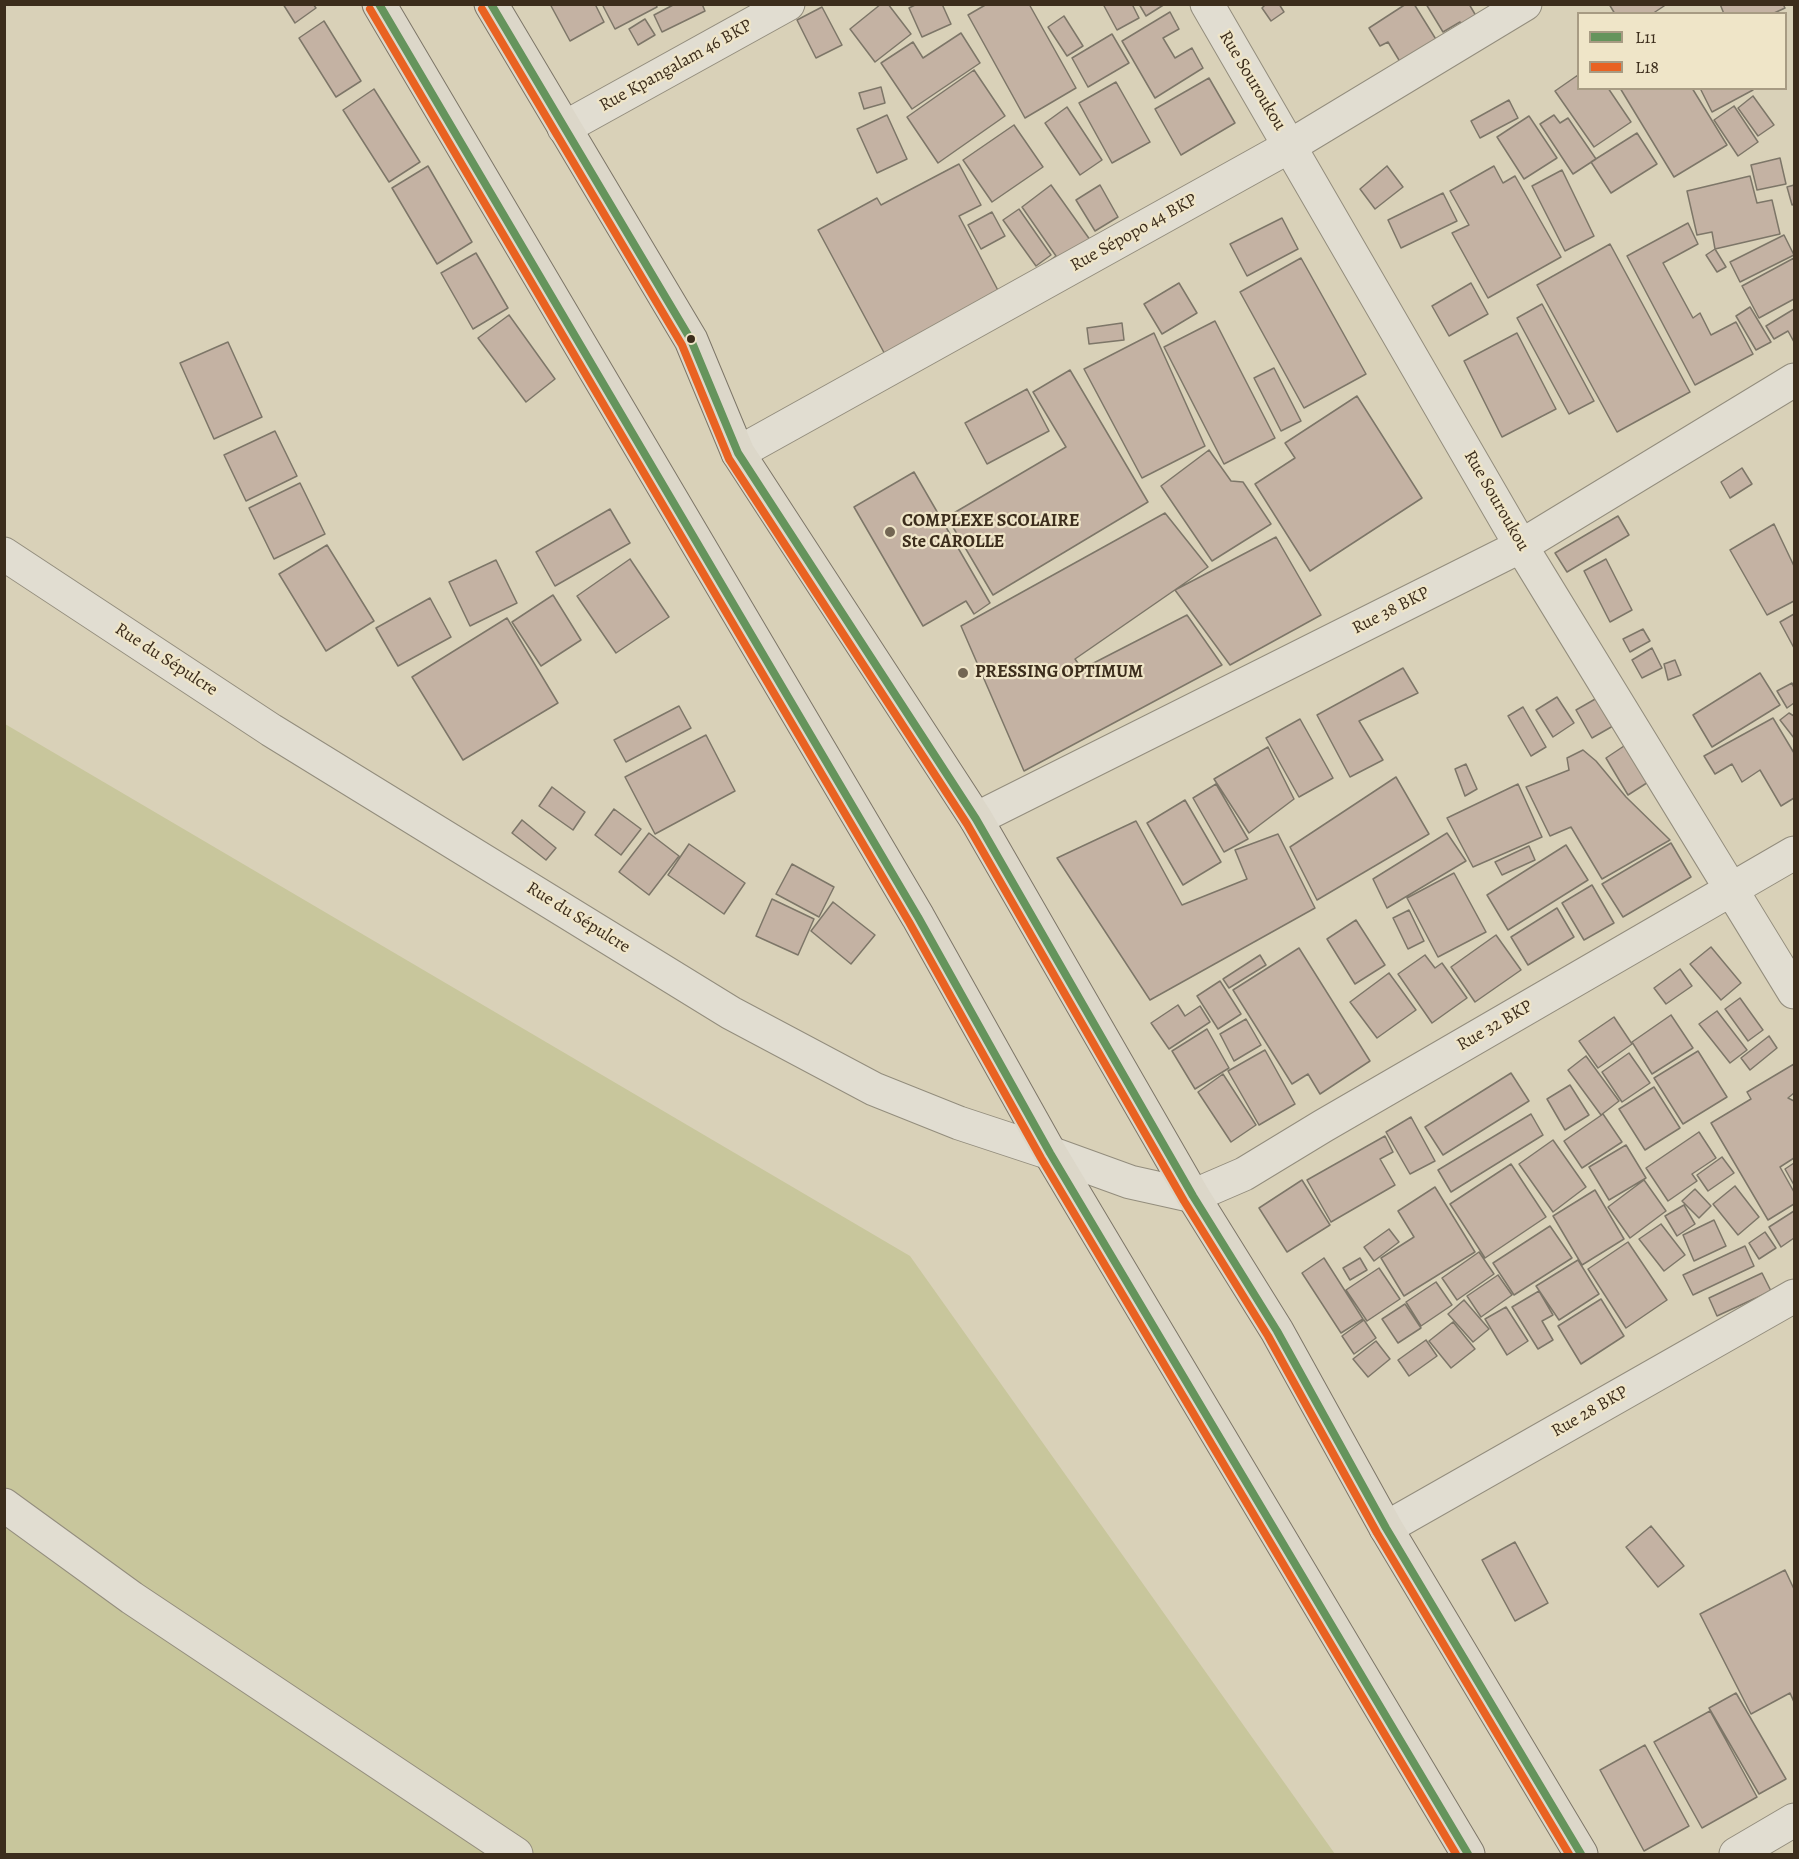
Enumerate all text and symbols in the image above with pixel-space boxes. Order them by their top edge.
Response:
legend [1577,12,1787,90]
street label: Rue Kpangalam 46 BKP [596,15,756,117]
text: L11 [1635,25,1656,49]
street label: Rue Souroukou [1214,27,1290,135]
text: L18 [1635,55,1659,79]
street label: Rue Sépopo 44 BKP [1067,189,1201,277]
unlabelled marker [685,333,697,345]
street label: Rue Souroukou [1459,447,1533,555]
place label: COMPLEXE SCOLAIRE Ste CAROLLE [902,511,1080,554]
marker: COMPLEXE SCOLAIRE Ste CAROLLE [883,525,897,539]
street label: Rue 38 BKP [1349,582,1433,640]
street label: Rue du Sépulcre [111,619,221,701]
place label: PRESSING OPTIMUM [975,662,1143,684]
marker: PRESSING OPTIMUM [956,666,970,680]
street label: Rue du Sépulcre [522,878,634,958]
street label: Rue 32 BKP [1453,996,1537,1056]
street label: Rue 28 BKP [1548,1381,1632,1443]

